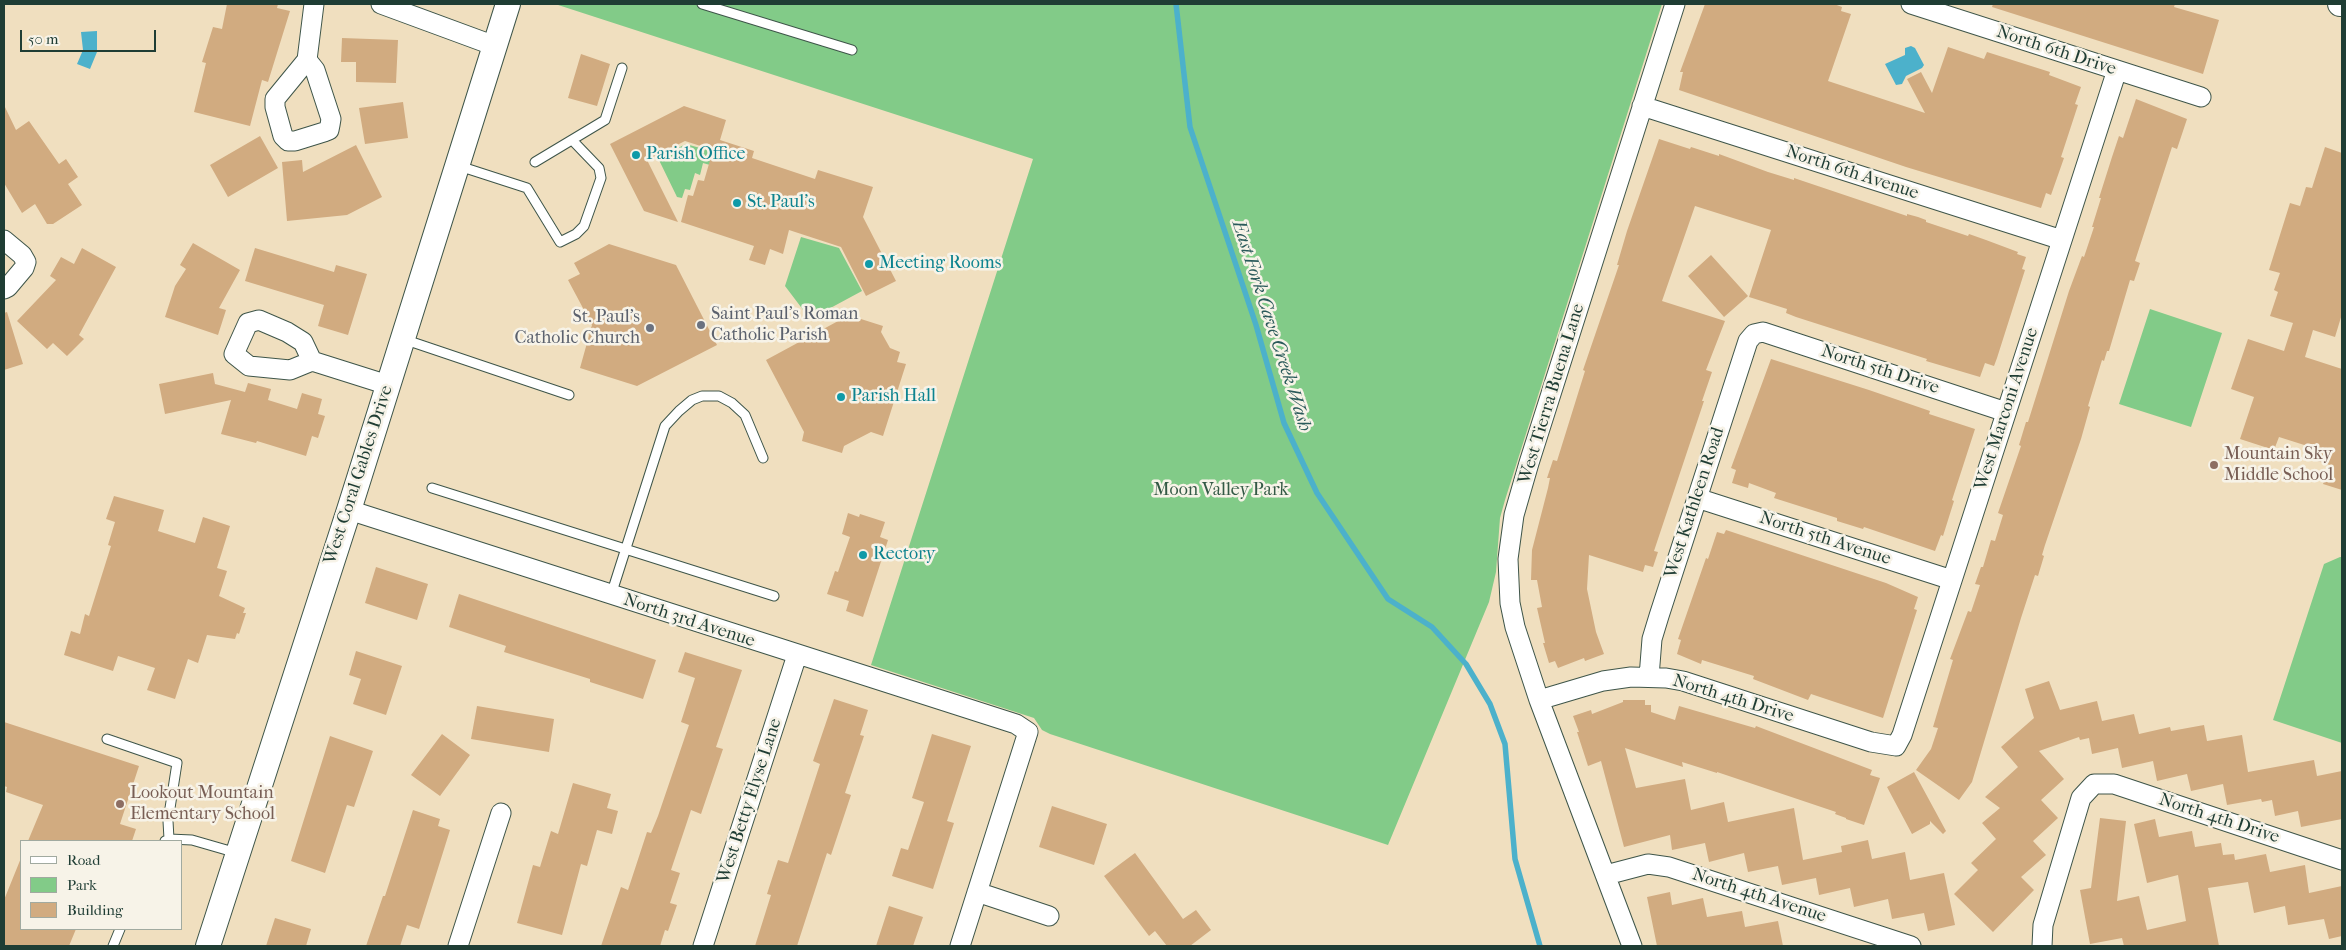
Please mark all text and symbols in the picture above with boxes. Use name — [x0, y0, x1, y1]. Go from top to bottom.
scale bar — [22, 20, 159, 52]
street label: North 6th Drive — [1993, 21, 2119, 81]
text: 50 m — [28, 30, 58, 48]
street label: North 6th Avenue — [1783, 141, 1921, 205]
place label: Parish Office — [646, 144, 745, 166]
marker: Parish Office — [630, 149, 642, 161]
place label: St. Paul's — [747, 192, 815, 214]
marker: St. Paul's — [731, 197, 743, 209]
water label: East Fork Cave Creek Wash — [1226, 218, 1316, 434]
place label: Meeting Rooms — [879, 253, 1001, 275]
marker: Meeting Rooms — [863, 258, 875, 270]
street label: West Tierra Buena Lane — [1514, 301, 1590, 487]
place label: Saint Paul's Roman Catholic Parish — [711, 304, 858, 346]
place label: St. Paul's Catholic Church — [514, 307, 640, 350]
marker: Saint Paul's Roman Catholic Parish — [695, 319, 707, 331]
marker: St. Paul's Catholic Church — [644, 322, 656, 334]
street label: West Marconi Avenue — [1971, 325, 2043, 493]
street label: North 5th Drive — [1818, 341, 1942, 399]
street label: West Coral Gables Drive — [320, 383, 398, 567]
place label: Parish Hall — [851, 386, 936, 408]
marker: Parish Hall — [835, 391, 847, 403]
street label: West Kathleen Road — [1660, 425, 1730, 581]
place label: Mountain Sky Middle School — [2224, 444, 2333, 486]
marker: Mountain Sky Middle School — [2208, 459, 2220, 471]
park label: Moon Valley Park — [1153, 480, 1289, 502]
street label: North 5th Avenue — [1757, 508, 1893, 570]
place label: Rectory — [873, 544, 935, 566]
marker: Rectory — [857, 549, 869, 561]
street label: North 3rd Avenue — [620, 590, 758, 652]
street label: North 4th Drive — [1670, 670, 1796, 728]
street label: West Betty Elyse Lane — [713, 716, 787, 886]
place label: Lookout Mountain Elementary School — [130, 783, 275, 826]
street label: North 4th Drive — [2156, 789, 2282, 849]
marker: Lookout Mountain Elementary School — [114, 798, 126, 810]
legend — [20, 840, 182, 930]
text: Road — [67, 851, 100, 869]
street label: North 4th Avenue — [1689, 864, 1829, 928]
text: Park — [67, 876, 97, 894]
text: Building — [67, 901, 123, 919]

